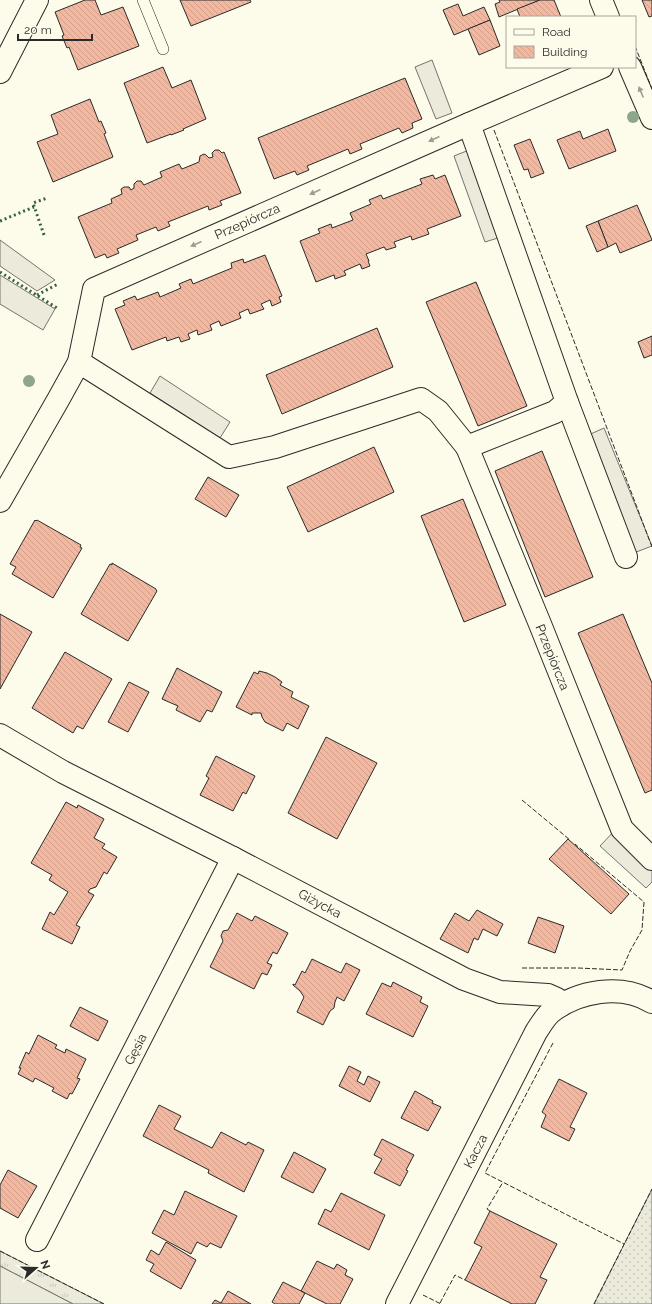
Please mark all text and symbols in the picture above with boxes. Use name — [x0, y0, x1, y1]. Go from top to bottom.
scale bar — [18, 16, 92, 42]
legend — [506, 16, 636, 68]
text: 20 m — [24, 23, 52, 37]
text: Road — [542, 25, 571, 39]
text: Building — [542, 45, 588, 59]
one-way arrow — [638, 87, 644, 98]
one-way arrow — [427, 137, 439, 143]
one-way arrow — [308, 189, 320, 195]
street label: Przepiórcza — [212, 200, 282, 243]
one-way arrow — [190, 241, 201, 247]
street label: Przepiórcza — [532, 622, 573, 692]
street label: Giżycka — [296, 886, 344, 921]
street label: Gęsia — [121, 1031, 150, 1067]
street label: Kacza — [461, 1132, 490, 1171]
north arrow — [16, 1248, 56, 1288]
text: N — [37, 1259, 52, 1271]

